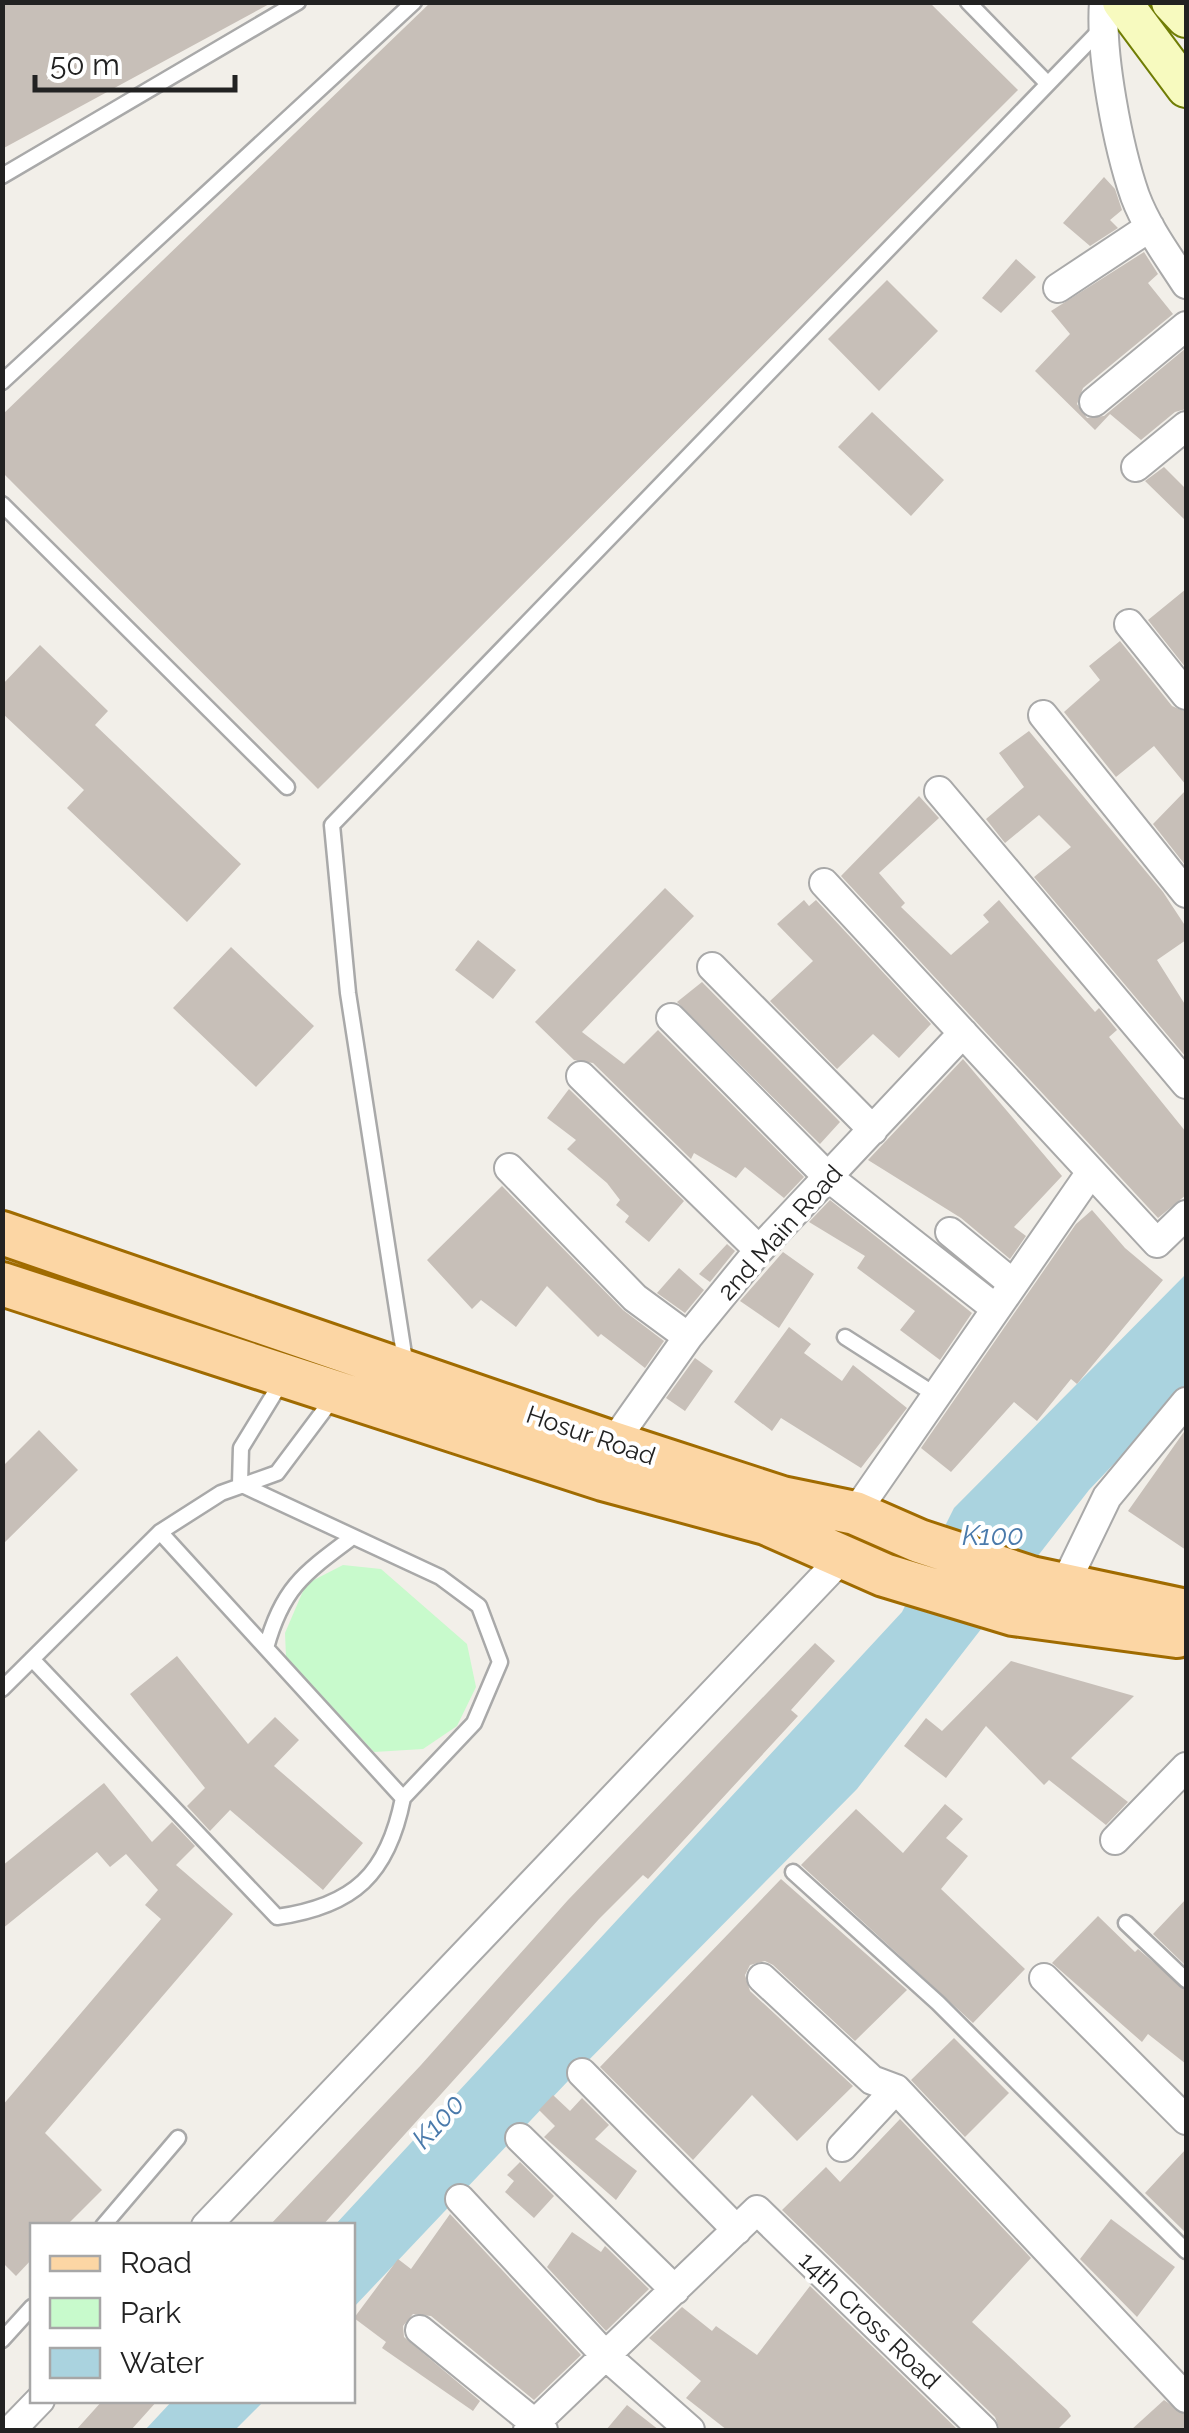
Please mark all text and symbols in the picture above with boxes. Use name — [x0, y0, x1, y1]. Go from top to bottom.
scale bar — [35, 30, 235, 92]
text: 50 m — [50, 47, 120, 82]
street label: 2nd Main Road — [712, 1158, 848, 1306]
street label: Hosur Road — [522, 1399, 660, 1471]
water label: K100 — [962, 1519, 1024, 1552]
water label: K100 — [405, 2087, 472, 2155]
legend — [30, 2223, 355, 2403]
text: Road — [120, 2245, 192, 2280]
street label: 14th Cross Road — [793, 2245, 947, 2395]
text: Park — [120, 2295, 181, 2330]
text: Water — [120, 2345, 204, 2380]

